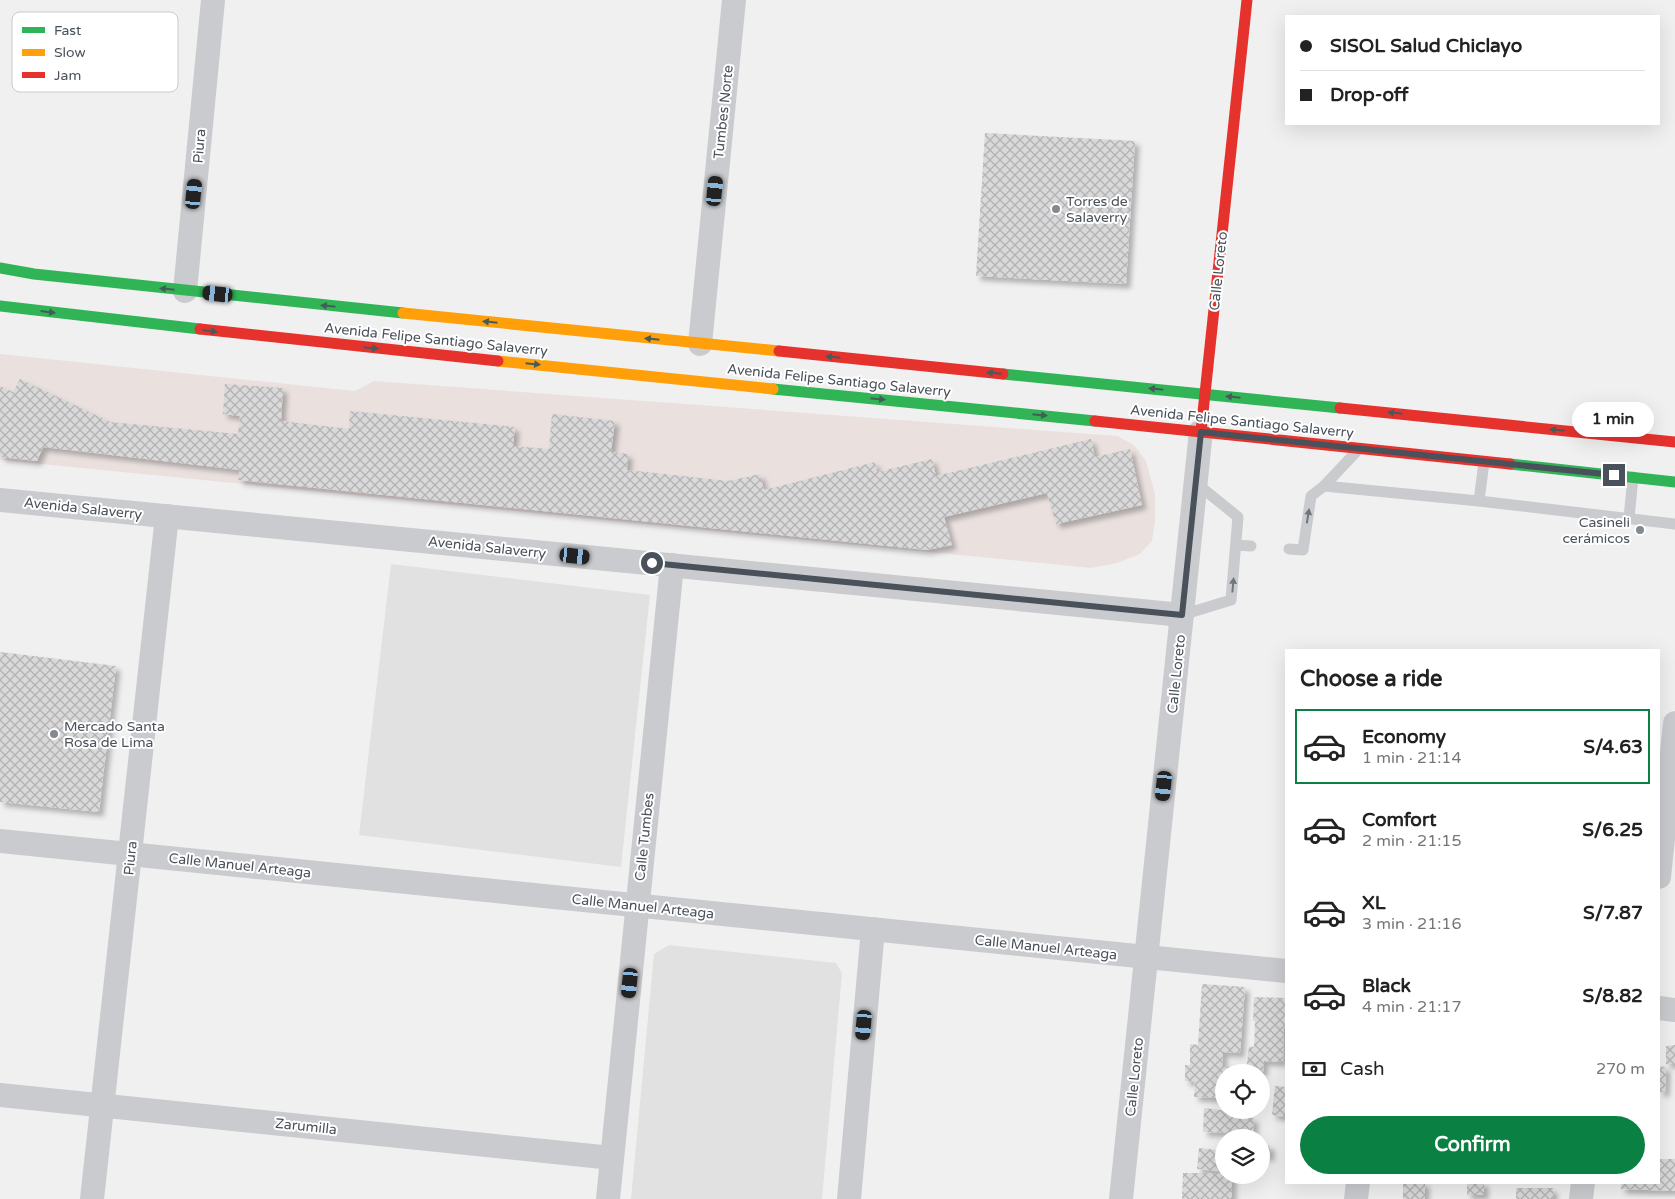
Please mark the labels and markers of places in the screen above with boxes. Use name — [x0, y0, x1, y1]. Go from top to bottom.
place label: Torres de Salaverry — [1066, 193, 1128, 226]
marker: Torres de Salaverry — [1050, 203, 1062, 215]
place label: Casineli cerámicos — [1562, 514, 1630, 547]
marker: Casineli cerámicos — [1634, 524, 1646, 536]
place label: Mercado Santa Rosa de Lima — [64, 718, 165, 751]
marker: Mercado Santa Rosa de Lima — [48, 728, 60, 740]

